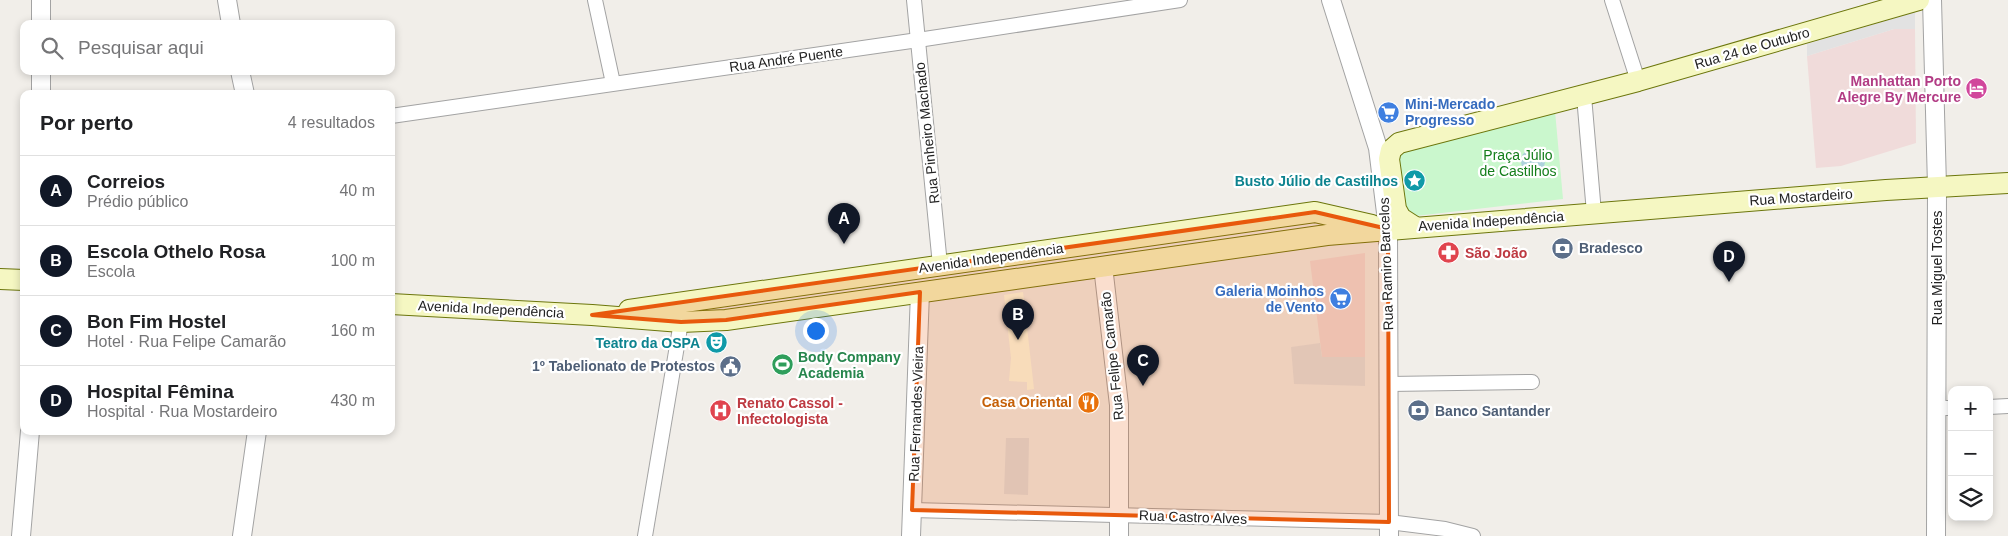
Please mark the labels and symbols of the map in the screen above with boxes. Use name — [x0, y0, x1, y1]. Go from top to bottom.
street label: Rua 24 de Outubro — [1693, 24, 1812, 72]
street label: Rua André Puente — [728, 43, 844, 75]
street label: Rua Pinheiro Machado — [912, 61, 942, 205]
place label: Manhattan Porto Alegre By Mercure — [1837, 73, 1961, 105]
hotel icon: Manhattan Porto Alegre By Mercure — [1965, 77, 1989, 101]
place label: Mini-Mercado Progresso — [1405, 96, 1495, 128]
supermarket icon: Mini-Mercado Progresso — [1377, 100, 1401, 124]
park label: Praça Júlio de Castilhos — [1479, 147, 1557, 179]
place icon: Busto Júlio de Castilhos — [1402, 169, 1426, 193]
place label: Busto Júlio de Castilhos — [1235, 173, 1398, 189]
street label: Rua Mostardeiro — [1749, 185, 1853, 209]
street label: Rua Ramiro Barcelos — [1376, 197, 1396, 331]
pin: A — [828, 203, 860, 244]
street label: Avenida Independência — [1418, 208, 1565, 234]
street label: Rua Miguel Tostes — [1929, 211, 1945, 325]
bank icon: Bradesco — [1551, 236, 1575, 260]
street label: Avenida Independência — [918, 240, 1065, 276]
place label: Bradesco — [1579, 240, 1643, 256]
pharmacy icon: São João — [1437, 241, 1461, 265]
pin: D — [1713, 241, 1745, 282]
place label: São João — [1465, 245, 1527, 261]
place label: Galeria Moinhos de Vento — [1215, 283, 1324, 315]
supermarket icon: Galeria Moinhos de Vento — [1328, 287, 1352, 311]
street label: Rua Felipe Camarão — [1097, 291, 1127, 421]
street label: Avenida Independência — [418, 297, 565, 321]
pin: B — [1002, 299, 1034, 340]
your location — [803, 318, 829, 344]
theatre icon: Teatro da OSPA — [704, 331, 728, 355]
place label: Teatro da OSPA — [595, 335, 700, 351]
pin: C — [1127, 345, 1159, 386]
street label: Rua Fernandes Vieira — [906, 346, 926, 482]
place label: Body Company Academia — [798, 349, 901, 381]
sports icon: Body Company Academia — [770, 353, 794, 377]
public building icon: 1º Tabelionato de Protestos — [719, 354, 743, 378]
place label: 1º Tabelionato de Protestos — [532, 358, 715, 374]
restaurant icon: Casa Oriental — [1076, 390, 1100, 414]
place label: Casa Oriental — [982, 394, 1072, 410]
place label: Renato Cassol - Infectologista — [737, 395, 843, 427]
hospital icon: Renato Cassol - Infectologista — [709, 399, 733, 423]
bank icon: Banco Santander — [1407, 399, 1431, 423]
place label: Banco Santander — [1435, 403, 1551, 419]
street label: Rua Castro Alves — [1139, 507, 1247, 527]

